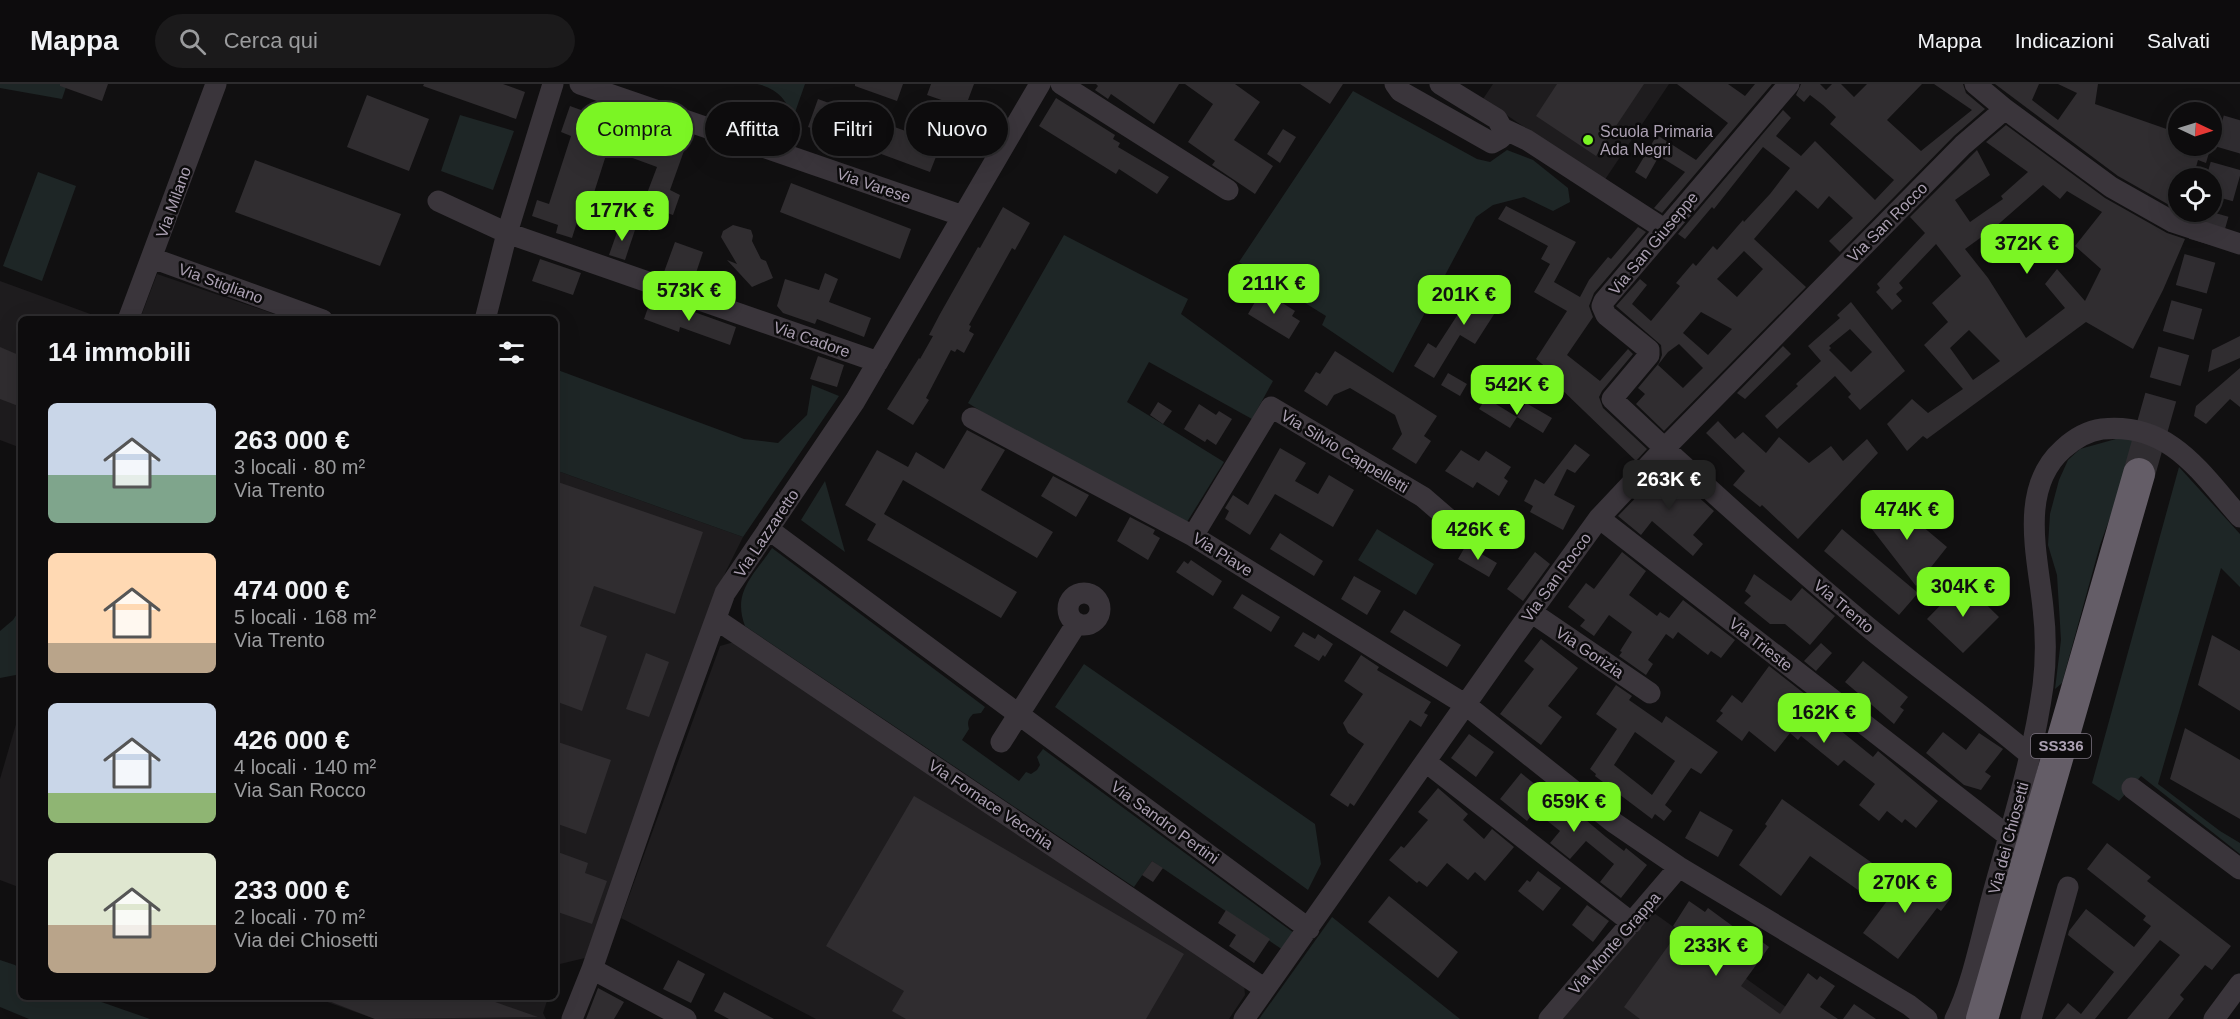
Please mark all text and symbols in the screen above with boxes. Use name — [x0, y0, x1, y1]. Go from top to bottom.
search box — [155, 14, 575, 68]
text: Mappa — [30, 25, 119, 56]
icon: search — [176, 25, 209, 58]
text: Cerca qui — [224, 28, 318, 53]
text: Mappa — [1918, 29, 1982, 52]
text: Indicazioni — [2015, 29, 2114, 52]
text: Salvati — [2147, 29, 2210, 52]
chip: Compra — [576, 102, 693, 156]
chip: Affitta — [705, 102, 800, 156]
chip: Filtri — [812, 102, 894, 156]
chip: Nuovo — [906, 102, 1008, 156]
north arrow — [2168, 102, 2222, 156]
map controls — [2168, 102, 2222, 222]
place label: Scuola Primaria Ada Negri — [1600, 123, 1713, 158]
marker: Scuola Primaria Ada Negri — [1581, 133, 1595, 147]
street label: Via Milano — [153, 164, 194, 240]
street label: Via Varese — [835, 165, 913, 206]
button: locate — [2168, 168, 2222, 222]
street label: Via San Rocco — [1844, 179, 1931, 266]
street label: Via San Giuseppe — [1606, 188, 1701, 298]
pin: 177K € — [573, 191, 671, 242]
text: 177K € — [590, 199, 654, 221]
pin: 372K € — [1978, 224, 2076, 275]
text: 372K € — [1995, 232, 2059, 254]
street label: Via Stigliano — [176, 260, 265, 307]
pin: 211K € — [1225, 264, 1323, 315]
pin: 573K € — [640, 271, 738, 322]
text: 211K € — [1242, 272, 1306, 294]
pin: 201K € — [1415, 275, 1513, 326]
text: 573K € — [657, 279, 721, 301]
text: 201K € — [1432, 283, 1496, 305]
street label: Via Cadore — [771, 318, 852, 361]
icon: filters — [495, 336, 528, 369]
text: 14 immobili — [48, 337, 191, 367]
pin: 542K € — [1468, 365, 1566, 416]
text: 542K € — [1485, 373, 1549, 395]
street label: Via Silvio Cappelletti — [1278, 407, 1412, 496]
text: 263 000 € — [234, 425, 350, 455]
icon: home — [96, 427, 168, 499]
text: 3 locali · 80 m² — [234, 456, 365, 478]
pin: 263K € — [1620, 460, 1718, 511]
text: 263K € — [1637, 468, 1701, 490]
text: Via Trento — [234, 479, 325, 501]
street label: Via Lazzaretto — [731, 486, 802, 580]
pin: 474K € — [1858, 490, 1956, 541]
text: 474K € — [1875, 498, 1939, 520]
pin: 426K € — [1429, 510, 1527, 561]
text: 426K € — [1446, 518, 1510, 540]
street label: Via Piave — [1190, 529, 1256, 580]
street label: Via San Rocco — [1519, 530, 1594, 625]
pin: 304K € — [1914, 567, 2012, 618]
text: 474 000 € — [234, 575, 350, 605]
text: 304K € — [1931, 575, 1995, 597]
icon: home — [96, 577, 168, 649]
street label: Via Trento — [1810, 577, 1877, 636]
text: 5 locali · 168 m² — [234, 606, 376, 628]
street label: Via Trieste — [1726, 615, 1796, 674]
street label: Via Gorizia — [1553, 624, 1627, 681]
text: Via Trento — [234, 629, 325, 651]
pin: 162K € — [1775, 693, 1873, 744]
text: 162K € — [1792, 701, 1856, 723]
text: 426 000 € — [234, 725, 350, 755]
icon: home — [96, 727, 168, 799]
road number: SS336 — [2031, 734, 2091, 758]
text: 4 locali · 140 m² — [234, 756, 376, 778]
street label: Via Fornace Vecchia — [925, 756, 1056, 852]
street label: Via Sandro Pertini — [1108, 778, 1222, 867]
text: Via San Rocco — [234, 779, 366, 801]
street label: Via dei Chiosetti — [1985, 780, 2032, 896]
pin: 659K € — [1525, 782, 1623, 833]
text: 659K € — [1542, 790, 1606, 812]
pin: 270K € — [1856, 863, 1954, 914]
text: 270K € — [1873, 871, 1937, 893]
text: 233 000 € — [234, 875, 350, 905]
icon: home — [96, 877, 168, 949]
street label: Via Monte Grappa — [1565, 889, 1663, 998]
text: 2 locali · 70 m² — [234, 906, 365, 928]
pin: 233K € — [1667, 926, 1765, 977]
text: Via dei Chiosetti — [234, 929, 378, 951]
text: 233K € — [1684, 934, 1748, 956]

